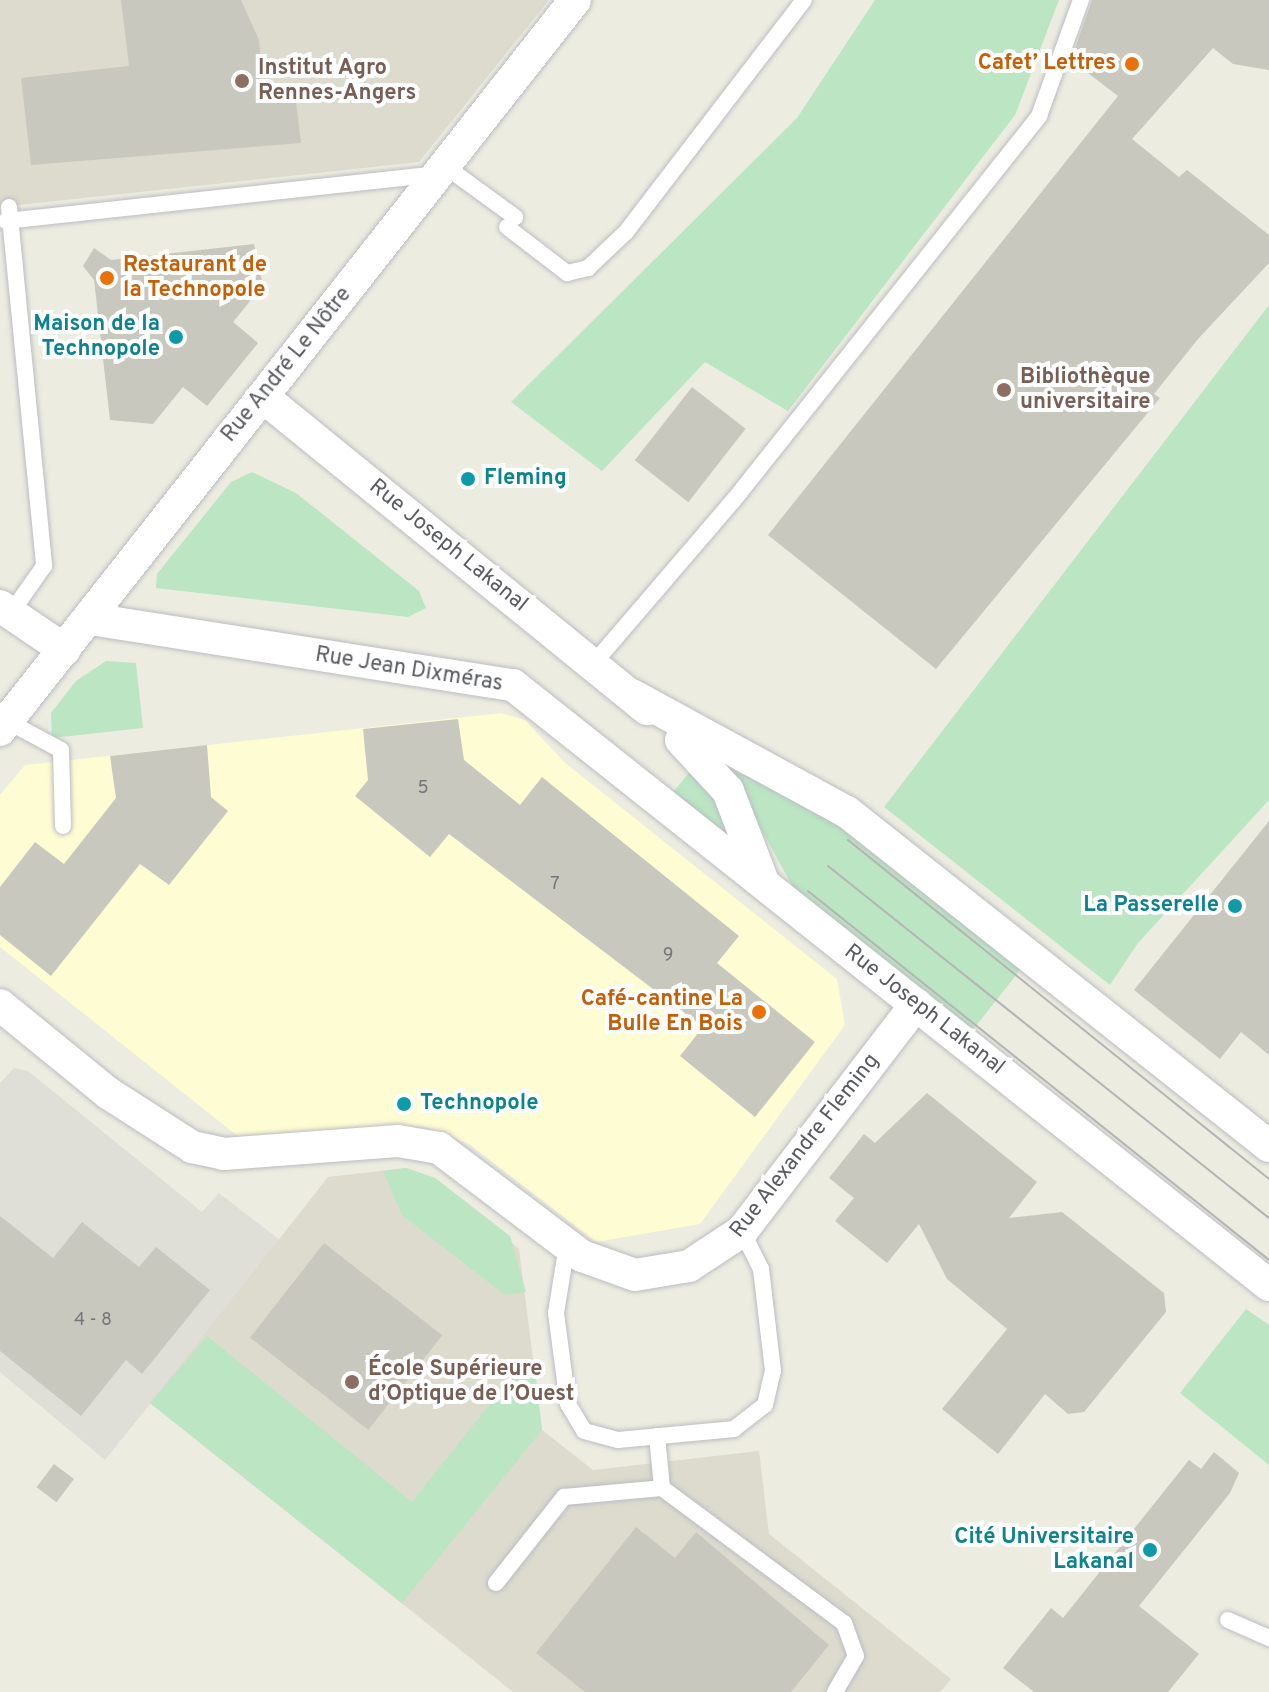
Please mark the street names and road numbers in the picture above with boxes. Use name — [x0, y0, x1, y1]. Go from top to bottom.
street label: Rue André Le Nôtre — [216, 282, 358, 448]
street label: Rue Joseph Lakanal — [363, 474, 533, 618]
street label: Rue Jean Dixméras — [313, 642, 505, 698]
street label: Rue Joseph Lakanal — [838, 939, 1010, 1081]
street label: Rue Alexandre Fleming — [724, 1048, 886, 1244]

